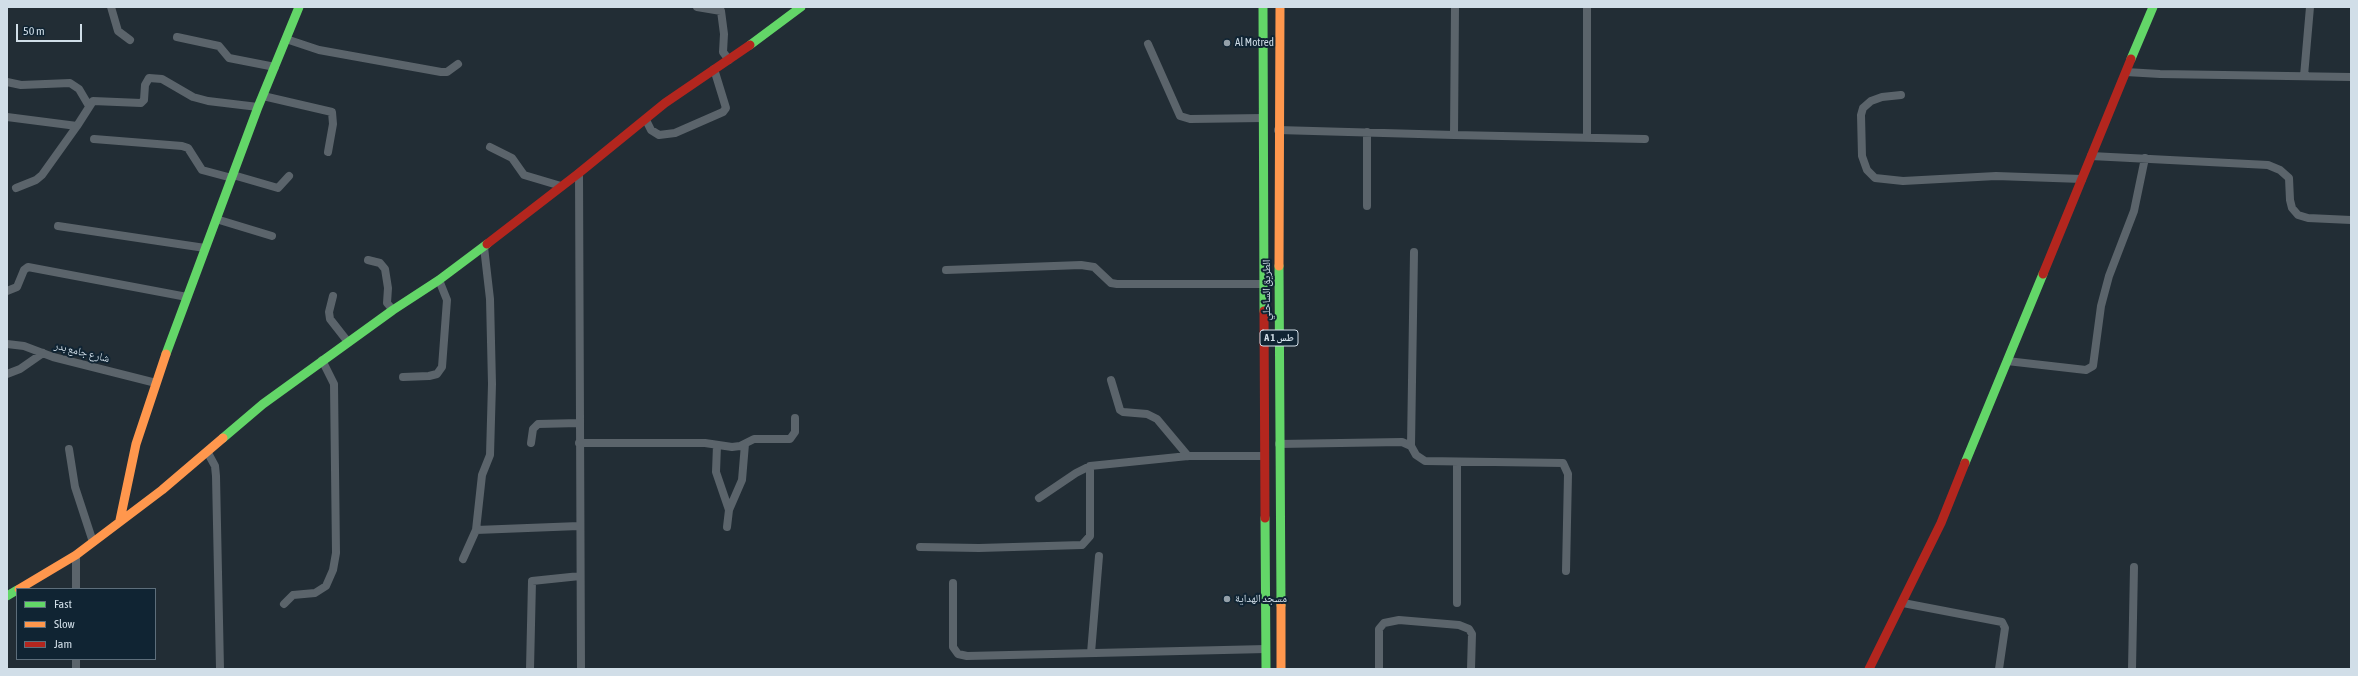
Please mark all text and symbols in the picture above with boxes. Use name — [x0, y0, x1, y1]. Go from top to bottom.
scale bar — [18, 16, 84, 42]
text: 50 m — [23, 24, 45, 38]
place label: Al Motred — [1235, 36, 1274, 50]
marker: Al Motred — [1222, 38, 1232, 48]
street label: الطريق الساحلي — [1260, 260, 1274, 320]
road number: A 1 طس — [1260, 330, 1298, 346]
street label: شارع جامع بدر — [53, 339, 111, 365]
legend — [16, 588, 156, 660]
place label: مسجد الهداية — [1235, 592, 1287, 606]
marker: مسجد الهداية — [1222, 594, 1232, 604]
text: Fast — [54, 597, 72, 611]
text: Slow — [54, 617, 75, 631]
text: Jam — [54, 637, 72, 651]

